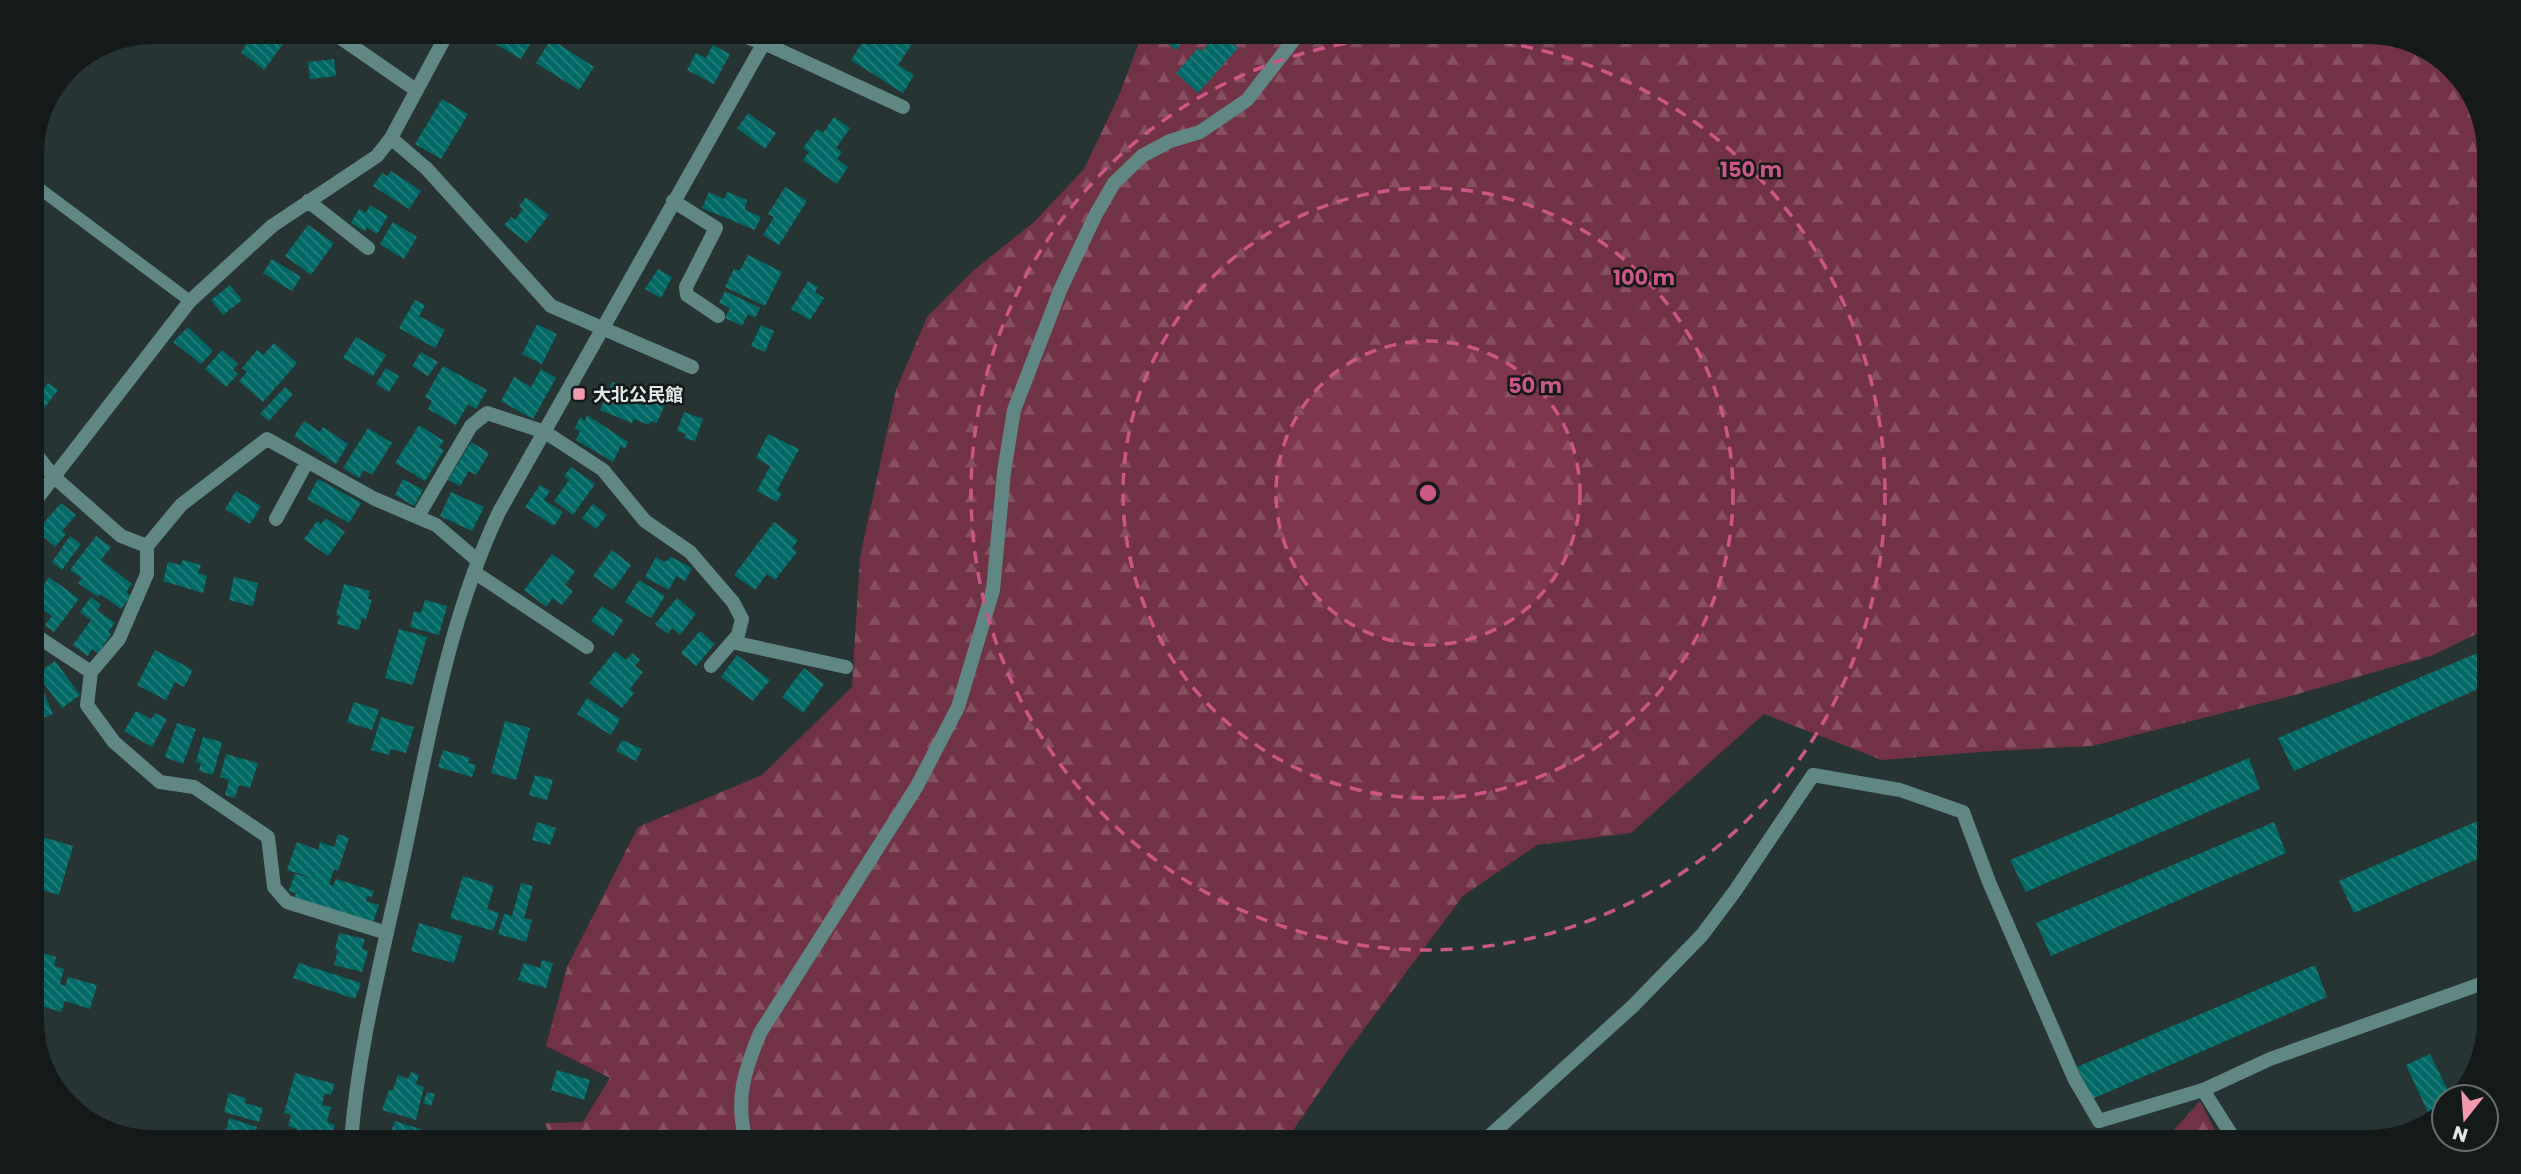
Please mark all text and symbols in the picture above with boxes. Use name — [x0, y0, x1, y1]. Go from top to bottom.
text: 150 m — [1720, 155, 1782, 184]
text: 100 m — [1613, 263, 1675, 292]
text: 50 m — [1508, 371, 1562, 400]
place label: 大北公民館 — [593, 382, 683, 407]
marker: 大北公民館 — [571, 386, 587, 402]
centre of rings — [1416, 481, 1440, 505]
north arrow — [2430, 1083, 2500, 1153]
text: N — [2449, 1119, 2471, 1149]

